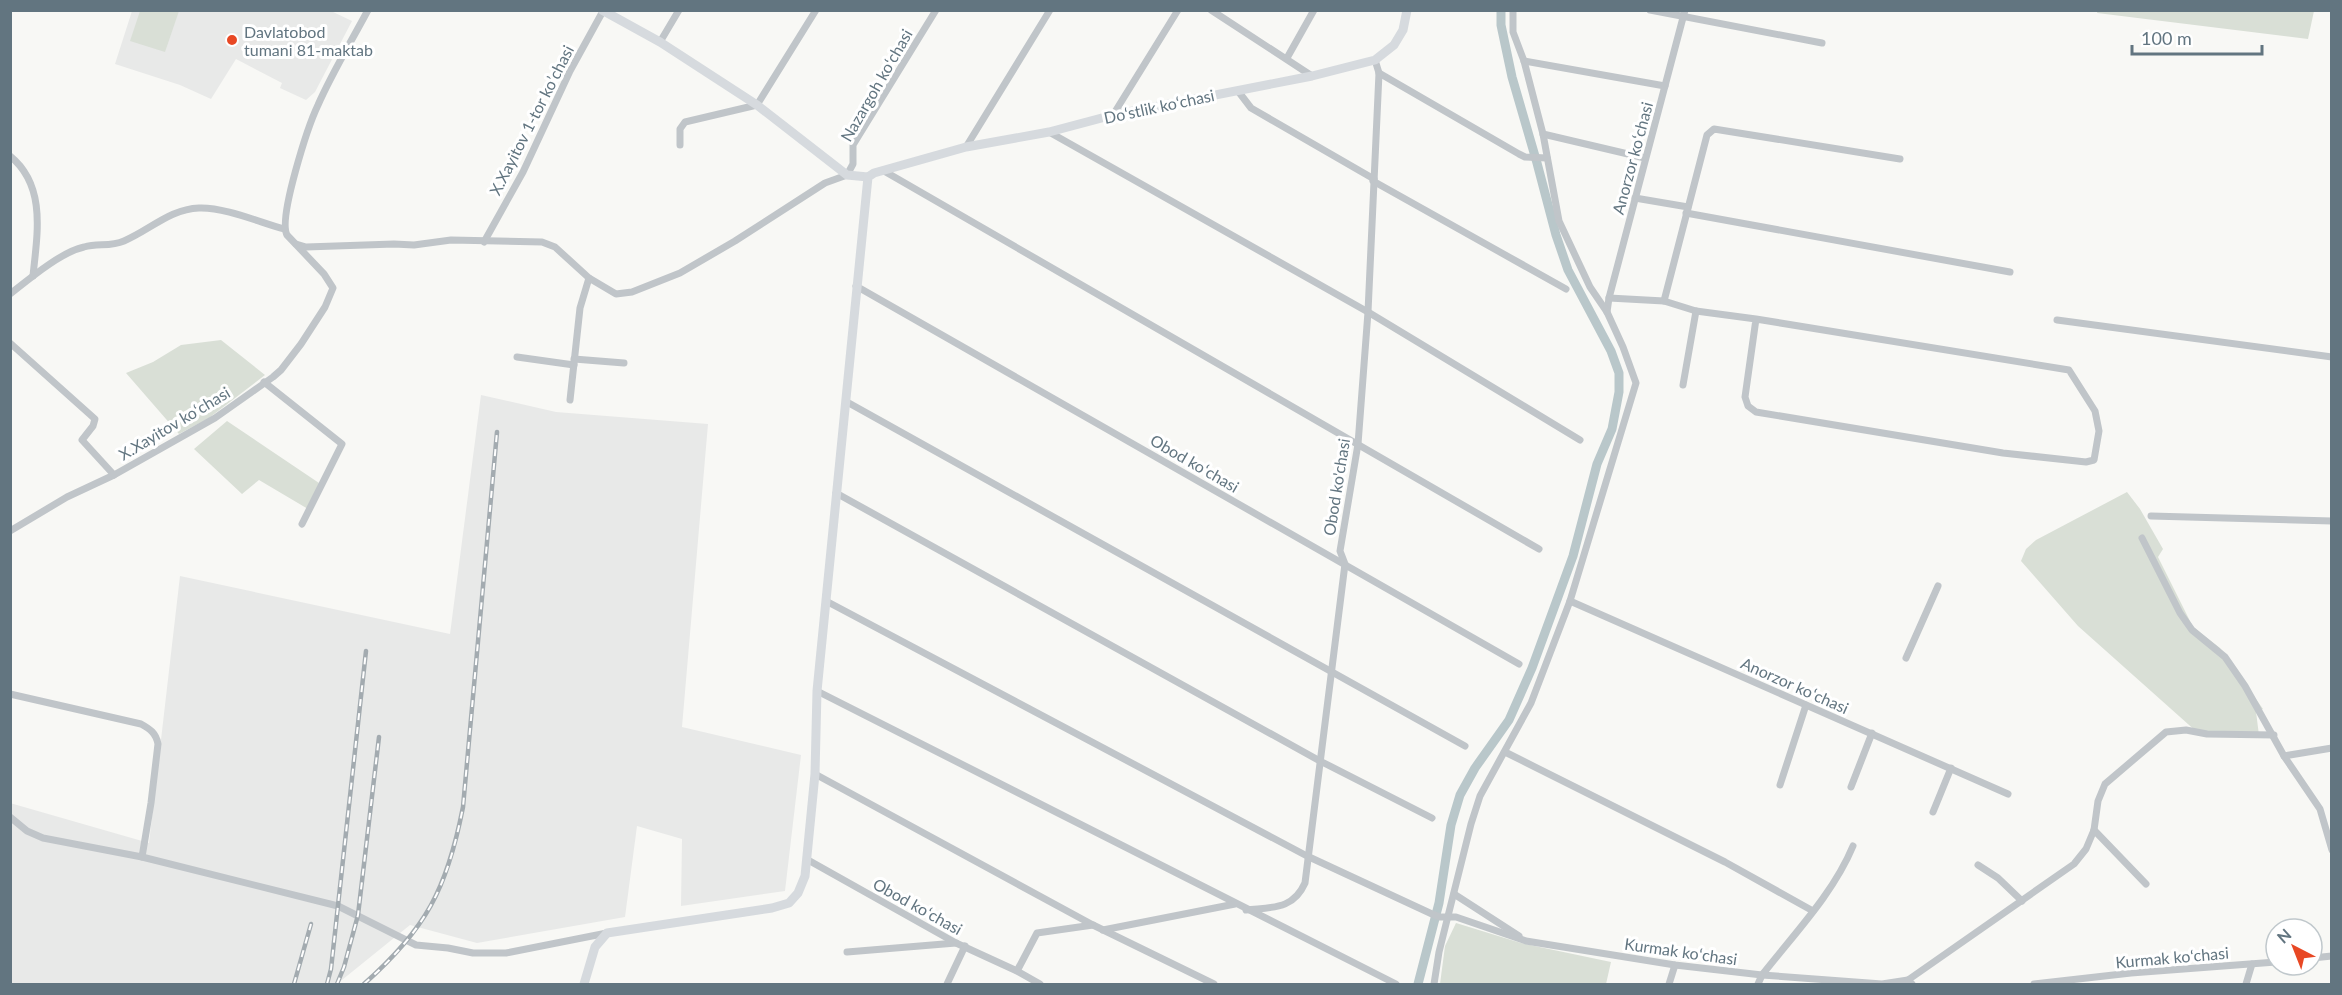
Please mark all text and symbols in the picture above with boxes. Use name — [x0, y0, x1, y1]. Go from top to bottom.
scale bar — [2132, 18, 2262, 56]
place label: Davlatobod tumani 81-maktab — [244, 22, 373, 59]
street label: Nazargoh koʻchasi — [836, 25, 916, 145]
text: 100 m — [2141, 27, 2192, 49]
marker: Davlatobod tumani 81-maktab — [225, 33, 239, 47]
street label: X.Xayitov 1-tor koʼchasi — [485, 42, 577, 198]
street label: Doʻstlik koʻchasi — [1102, 85, 1216, 127]
street label: Anorzor koʻchasi — [1608, 100, 1656, 216]
street label: X.Xayitov koʻchasi — [115, 382, 233, 464]
street label: Obod koʻchasi — [1147, 430, 1243, 496]
street label: Obod ko'chasi — [1319, 437, 1353, 537]
street label: Anorzor koʻchasi — [1738, 653, 1852, 717]
street label: Obod koʻchasi — [870, 874, 966, 938]
north arrow — [2264, 917, 2324, 977]
text: N — [2273, 924, 2295, 947]
street label: Kurmak koʻchasi — [1623, 934, 1739, 968]
street label: Kurmak koʻchasi — [2115, 943, 2229, 971]

